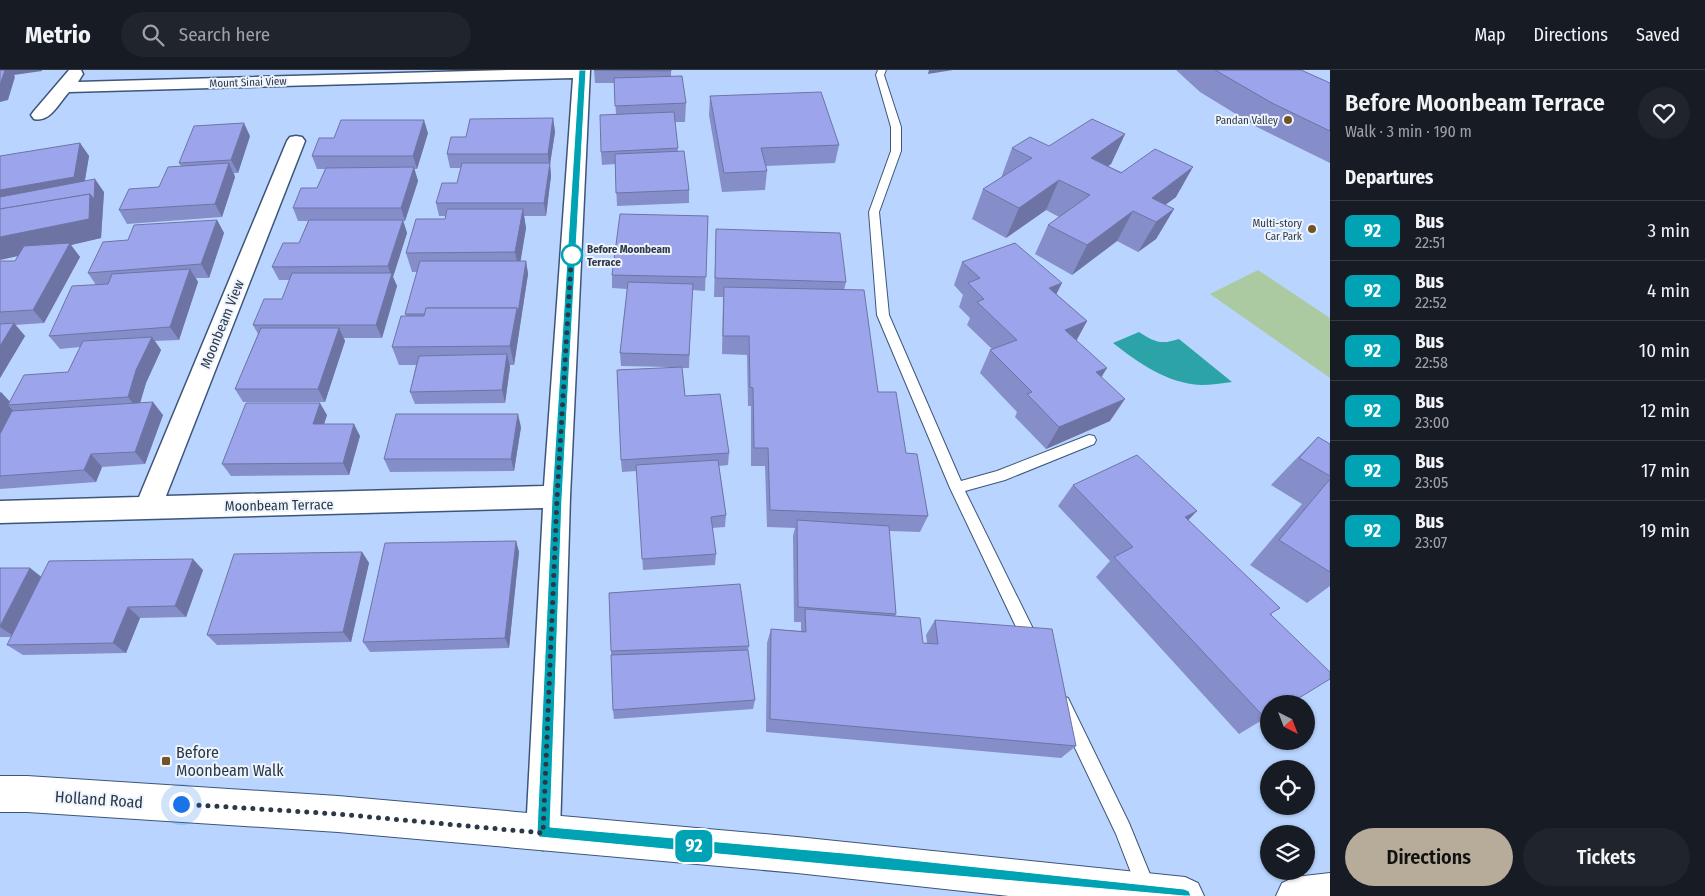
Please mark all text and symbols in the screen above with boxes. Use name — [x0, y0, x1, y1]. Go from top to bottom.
search box — [121, 12, 471, 57]
text: Metrio — [25, 21, 91, 49]
icon: search — [139, 21, 167, 49]
text: Search here — [179, 23, 270, 46]
text: Map — [1474, 24, 1506, 46]
text: Directions — [1534, 24, 1608, 46]
text: Saved — [1636, 24, 1680, 46]
street label: Mount Sinai View — [209, 75, 287, 90]
button: heart — [1638, 87, 1690, 139]
text: Before Moonbeam Terrace — [1345, 89, 1605, 117]
place label: Pandan Valley — [1215, 114, 1278, 127]
marker: Pandan Valley — [1282, 114, 1294, 126]
text: Walk · 3 min · 190 m — [1345, 122, 1472, 141]
text: Departures — [1345, 166, 1433, 189]
text: Bus — [1415, 210, 1444, 233]
place label: Multi-story Car Park — [1252, 217, 1303, 243]
text: 3 min — [1648, 219, 1690, 242]
text: 92 — [1364, 220, 1381, 242]
marker: Multi-story Car Park — [1306, 223, 1318, 235]
text: 22:51 — [1415, 233, 1445, 252]
place label: Before Moonbeam Terrace — [587, 243, 670, 269]
marker: Before Moonbeam Terrace — [561, 244, 583, 266]
text: Bus — [1415, 270, 1444, 293]
street label: Moonbeam View — [197, 277, 248, 371]
text: 4 min — [1647, 279, 1690, 302]
text: 92 — [1364, 280, 1381, 302]
text: 22:52 — [1415, 293, 1447, 312]
text: Bus — [1415, 330, 1444, 353]
text: 10 min — [1639, 339, 1690, 362]
text: 92 — [1364, 340, 1381, 362]
text: 22:58 — [1415, 353, 1448, 372]
text: Bus — [1415, 390, 1444, 413]
text: 12 min — [1640, 399, 1690, 422]
text: 92 — [1364, 400, 1381, 422]
text: 23:00 — [1415, 413, 1449, 432]
text: Bus — [1415, 450, 1444, 473]
text: 17 min — [1641, 459, 1690, 482]
text: 92 — [1364, 460, 1381, 482]
text: 23:05 — [1415, 473, 1448, 492]
street label: Moonbeam Terrace — [225, 496, 334, 515]
text: Bus — [1415, 510, 1444, 533]
text: 19 min — [1639, 519, 1690, 542]
text: 92 — [1364, 520, 1381, 542]
text: 23:07 — [1415, 533, 1447, 552]
north arrow — [1260, 695, 1315, 750]
map controls — [1260, 695, 1315, 880]
place label: Before Moonbeam Walk — [176, 743, 284, 780]
marker: Before Moonbeam Walk — [160, 755, 172, 767]
button: locate — [1260, 760, 1315, 815]
street label: Holland Road — [54, 787, 144, 812]
your location — [169, 792, 194, 817]
button: layers — [1260, 825, 1315, 880]
button: Directions — [1345, 828, 1513, 886]
button: Tickets — [1523, 828, 1690, 886]
line badge: 92 — [672, 830, 716, 862]
text: 92 — [685, 835, 703, 857]

